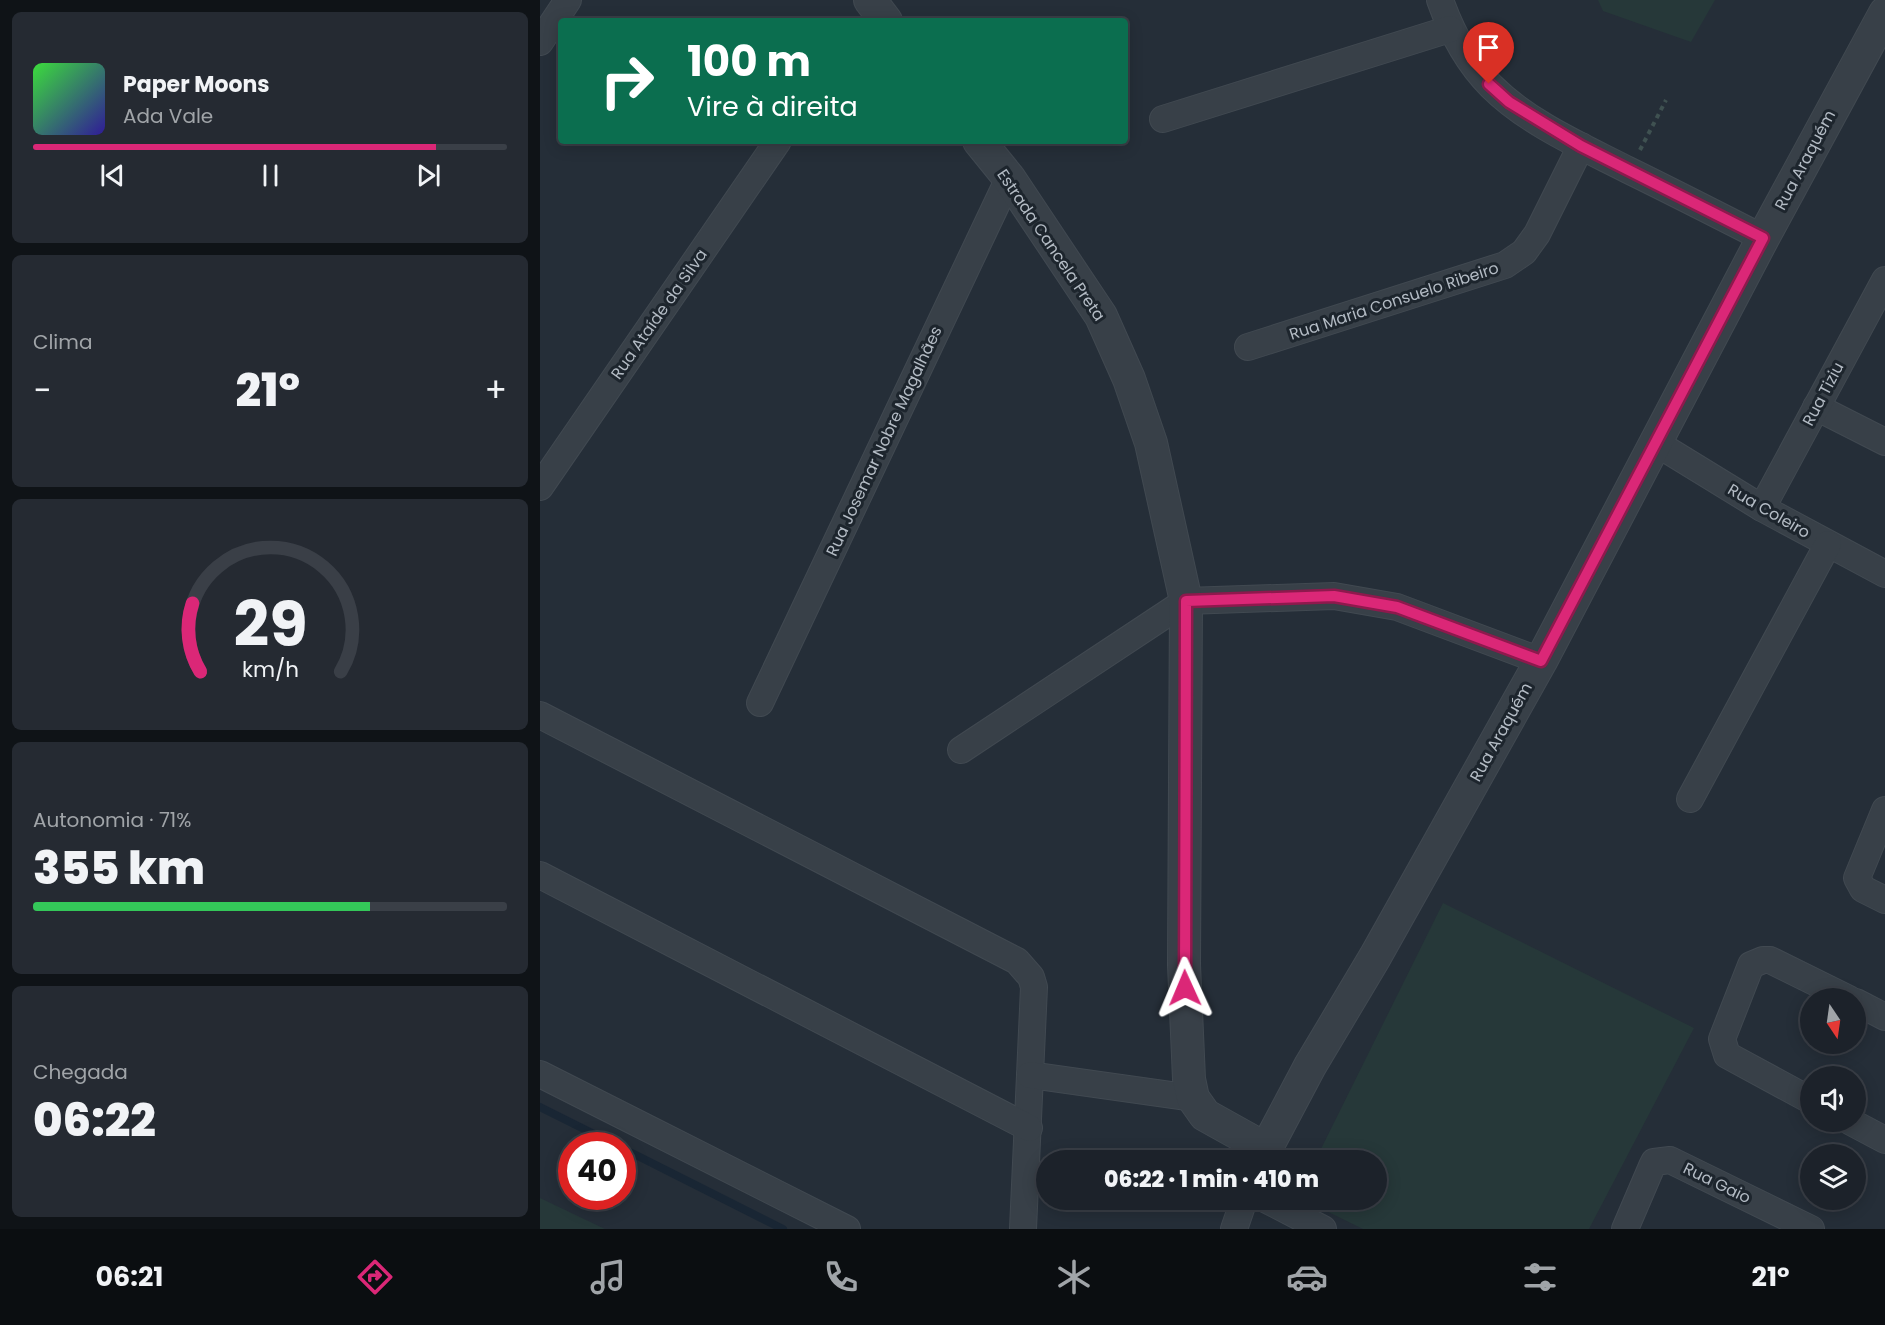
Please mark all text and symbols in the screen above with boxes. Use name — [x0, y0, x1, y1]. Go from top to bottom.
pin — [1463, 22, 1514, 84]
icon: arrive — [1472, 31, 1505, 64]
text: 100 m — [687, 32, 811, 91]
icon: right — [588, 42, 666, 120]
text: Paper Moons — [123, 69, 270, 100]
text: Vire à direita — [687, 88, 858, 125]
text: Ada Vale — [123, 102, 213, 130]
street label: Rua Araquém — [1769, 106, 1841, 214]
icon: previous — [96, 159, 129, 192]
icon: pause — [254, 159, 287, 192]
icon: next — [412, 159, 445, 192]
street label: Estrada Cancela Preta — [991, 164, 1111, 326]
street label: Rua Ataíde da Silva — [605, 244, 713, 384]
street label: Rua Maria Consuelo Ribeiro — [1286, 256, 1502, 346]
street label: Rua Josemar Nobre Magalhães — [820, 322, 948, 560]
text: Clima — [33, 328, 92, 356]
street label: Rua Tiziu — [1797, 358, 1849, 430]
text: 21° — [236, 359, 300, 422]
text: − — [33, 367, 51, 414]
text: + — [484, 367, 507, 414]
street label: Rua Coleiro — [1724, 478, 1814, 544]
text: 29 — [233, 580, 307, 668]
text: km/h — [241, 654, 299, 685]
street label: Rua Araquém — [1464, 678, 1538, 786]
text: Autonomia · 71% — [33, 806, 191, 834]
text: 355 km — [33, 837, 205, 900]
position arrow — [1153, 956, 1217, 1020]
north arrow — [1800, 988, 1866, 1054]
map controls — [1800, 988, 1866, 1210]
text: Chegada — [33, 1058, 128, 1086]
button: sound — [1800, 1066, 1866, 1132]
text: 06:22 — [33, 1089, 156, 1152]
speed limit sign: 40 — [558, 1132, 636, 1210]
button: layers — [1800, 1144, 1866, 1210]
street label: Rua Gaio — [1679, 1157, 1755, 1209]
text: 06:22 · 1 min · 410 m — [1104, 1164, 1319, 1195]
icon: directions — [354, 1256, 396, 1298]
icon: music — [587, 1256, 629, 1298]
icon: phone — [820, 1256, 862, 1298]
icon: climate — [1053, 1256, 1095, 1298]
icon: car — [1286, 1256, 1328, 1298]
icon: filters — [1519, 1256, 1561, 1298]
text: 06:21 — [95, 1258, 163, 1295]
text: 21° — [1751, 1258, 1790, 1295]

